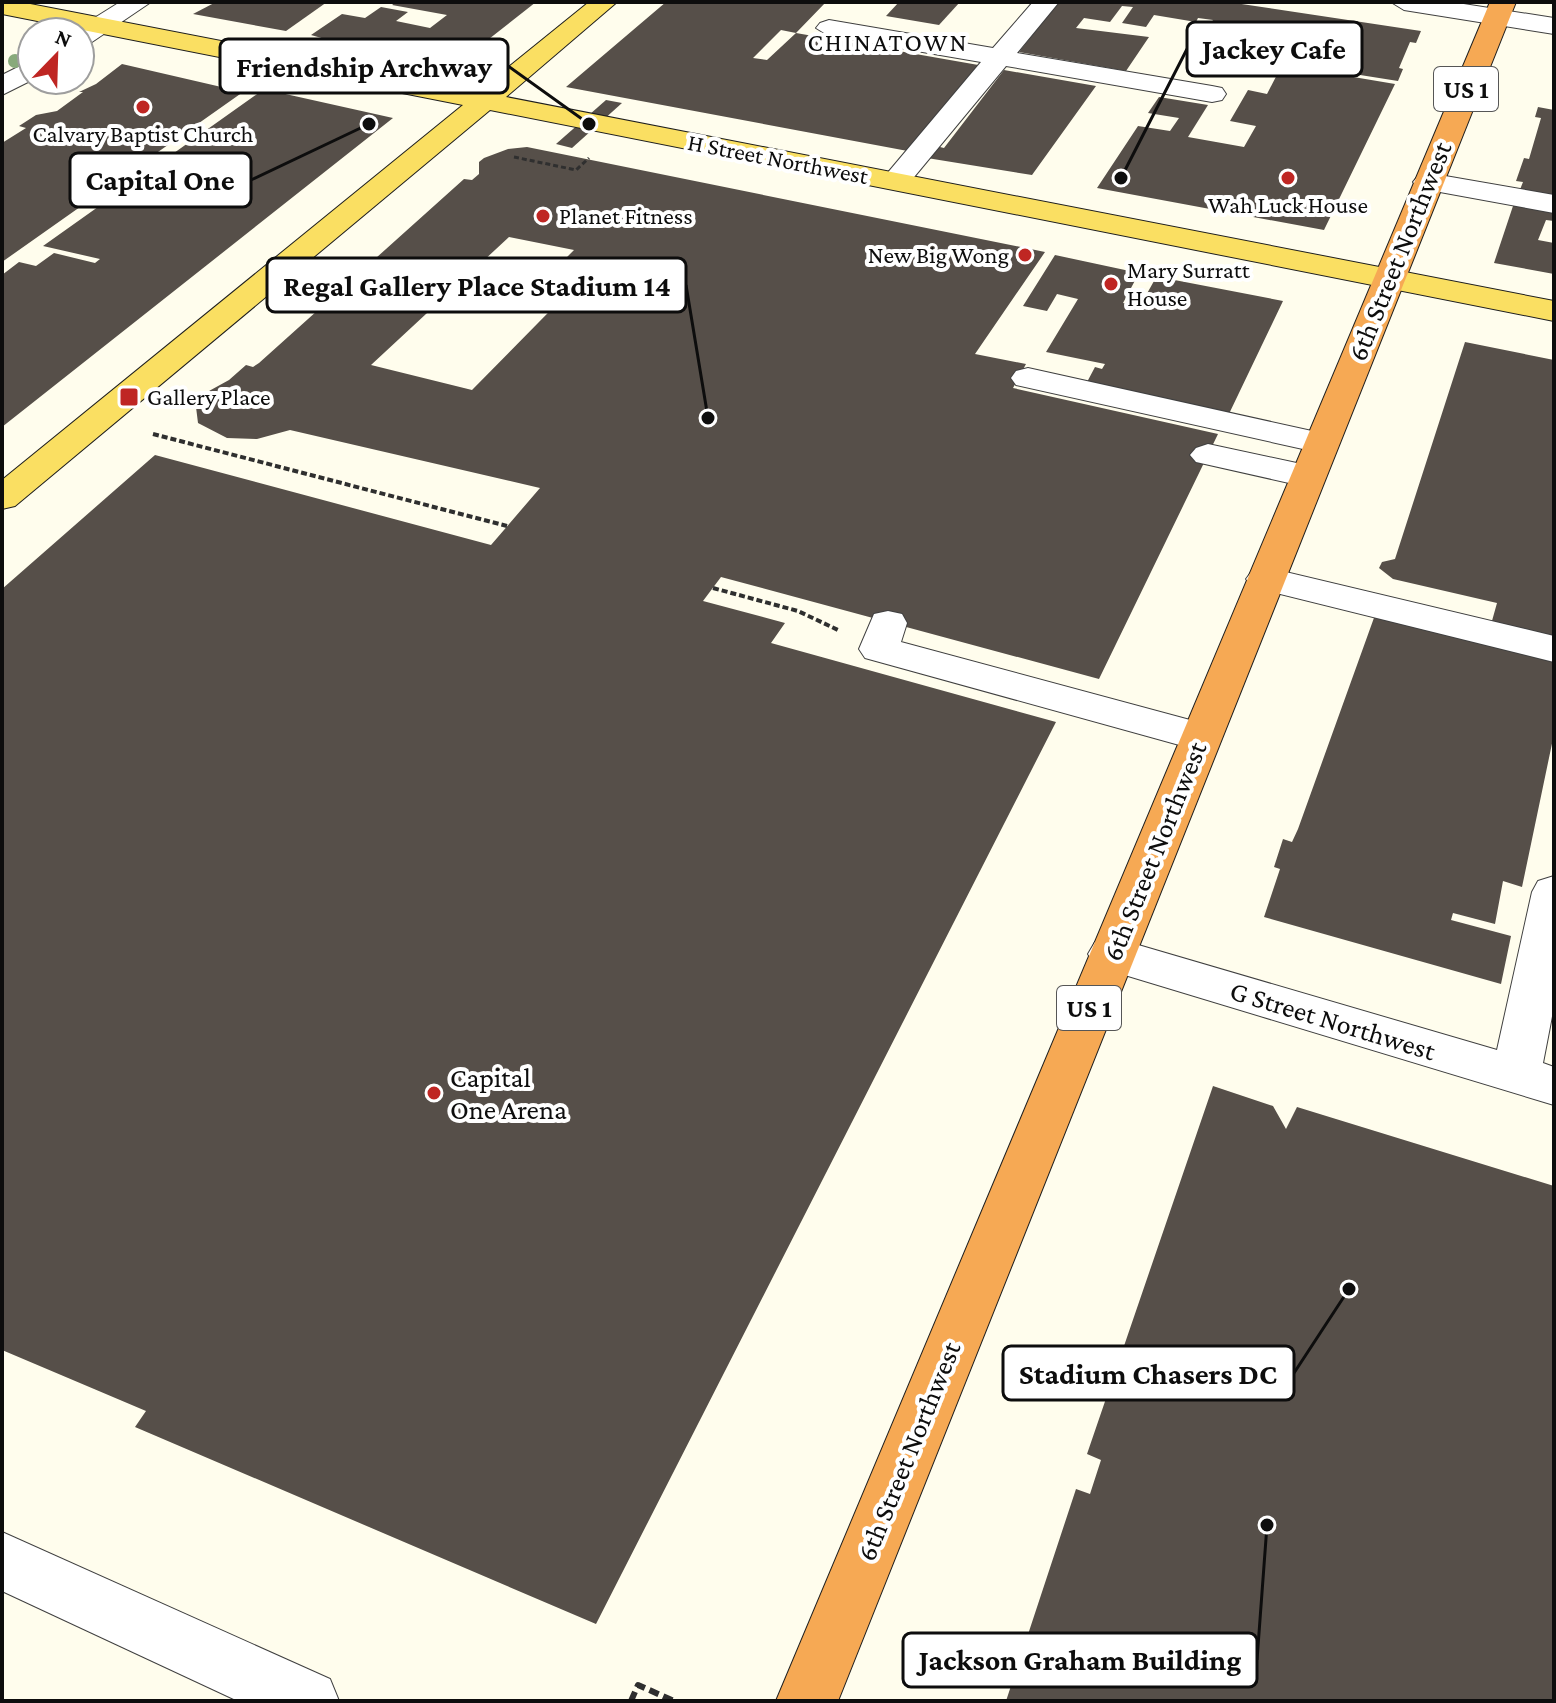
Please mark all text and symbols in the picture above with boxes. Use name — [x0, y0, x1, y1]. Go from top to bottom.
north arrow — [16, 16, 96, 96]
callout: Jackey Cafe — [1187, 22, 1362, 76]
text: N — [52, 24, 75, 52]
district label: CHINATOWN — [807, 28, 969, 57]
text: Jackey Cafe — [1199, 32, 1346, 65]
callout: Friendship Archway — [220, 39, 508, 93]
text: Friendship Archway — [236, 50, 492, 83]
road number: US 1 — [1434, 67, 1498, 111]
marker: Calvary Baptist Church — [134, 98, 152, 116]
place label: Calvary Baptist Church — [32, 120, 254, 147]
street label: H Street Northwest — [686, 128, 872, 189]
street label: 6th Street Northwest — [1341, 136, 1458, 365]
callout: Capital One — [70, 153, 251, 207]
text: Capital One — [85, 163, 235, 196]
marker: Wah Luck House — [1279, 169, 1297, 187]
place label: Wah Luck House — [1208, 191, 1368, 218]
place label: Planet Fitness — [559, 202, 693, 229]
marker: Planet Fitness — [534, 207, 552, 225]
place label: New Big Wong — [868, 241, 1009, 268]
marker: New Big Wong — [1016, 246, 1034, 264]
place label: Mary Surratt House — [1127, 256, 1251, 311]
callout: Regal Gallery Place Stadium 14 — [267, 258, 686, 312]
text: Regal Gallery Place Stadium 14 — [283, 269, 671, 302]
marker: Mary Surratt House — [1102, 275, 1120, 293]
place label: Gallery Place — [147, 383, 270, 410]
marker: Gallery Place — [118, 386, 140, 408]
street label: 6th Street Northwest — [1096, 736, 1213, 965]
street label: G Street Northwest — [1226, 975, 1440, 1067]
road number: US 1 — [1057, 986, 1121, 1030]
place label: Capital One Arena — [450, 1062, 567, 1125]
marker: Capital One Arena — [425, 1084, 443, 1102]
street label: 6th Street Northwest — [850, 1336, 967, 1565]
callout: Stadium Chasers DC — [1003, 1346, 1294, 1400]
text: Stadium Chasers DC — [1019, 1357, 1277, 1390]
callout: Jackson Graham Building — [903, 1633, 1257, 1687]
text: Jackson Graham Building — [916, 1643, 1241, 1676]

